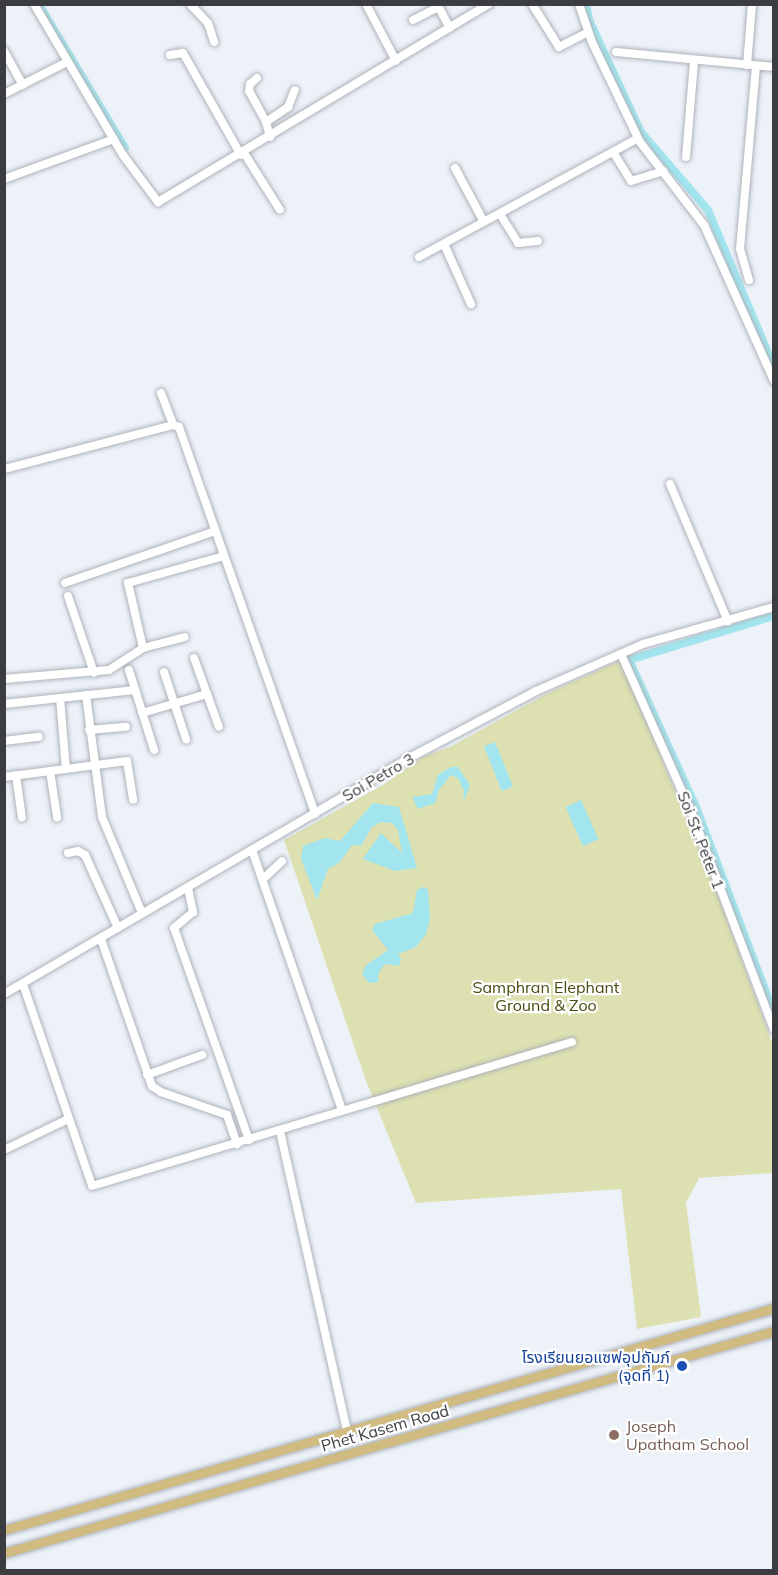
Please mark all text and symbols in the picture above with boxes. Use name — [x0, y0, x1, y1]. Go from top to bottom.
street label: Soi Petro 3 — [339, 749, 417, 805]
street label: Soi St. Peter 1 — [674, 788, 728, 892]
park label: Samphran Elephant Ground & Zoo — [473, 977, 619, 1015]
place label: โรงเรียนยอแซฟอุปถัมภ์ (จุดที่ 1) — [522, 1347, 670, 1385]
marker: โรงเรียนยอแซฟอุปถัมภ์ (จุดที่ 1) — [675, 1359, 689, 1373]
street label: Phet Kasem Road — [319, 1401, 451, 1455]
place label: Joseph Upatham School — [626, 1416, 749, 1454]
marker: Joseph Upatham School — [607, 1428, 621, 1442]

